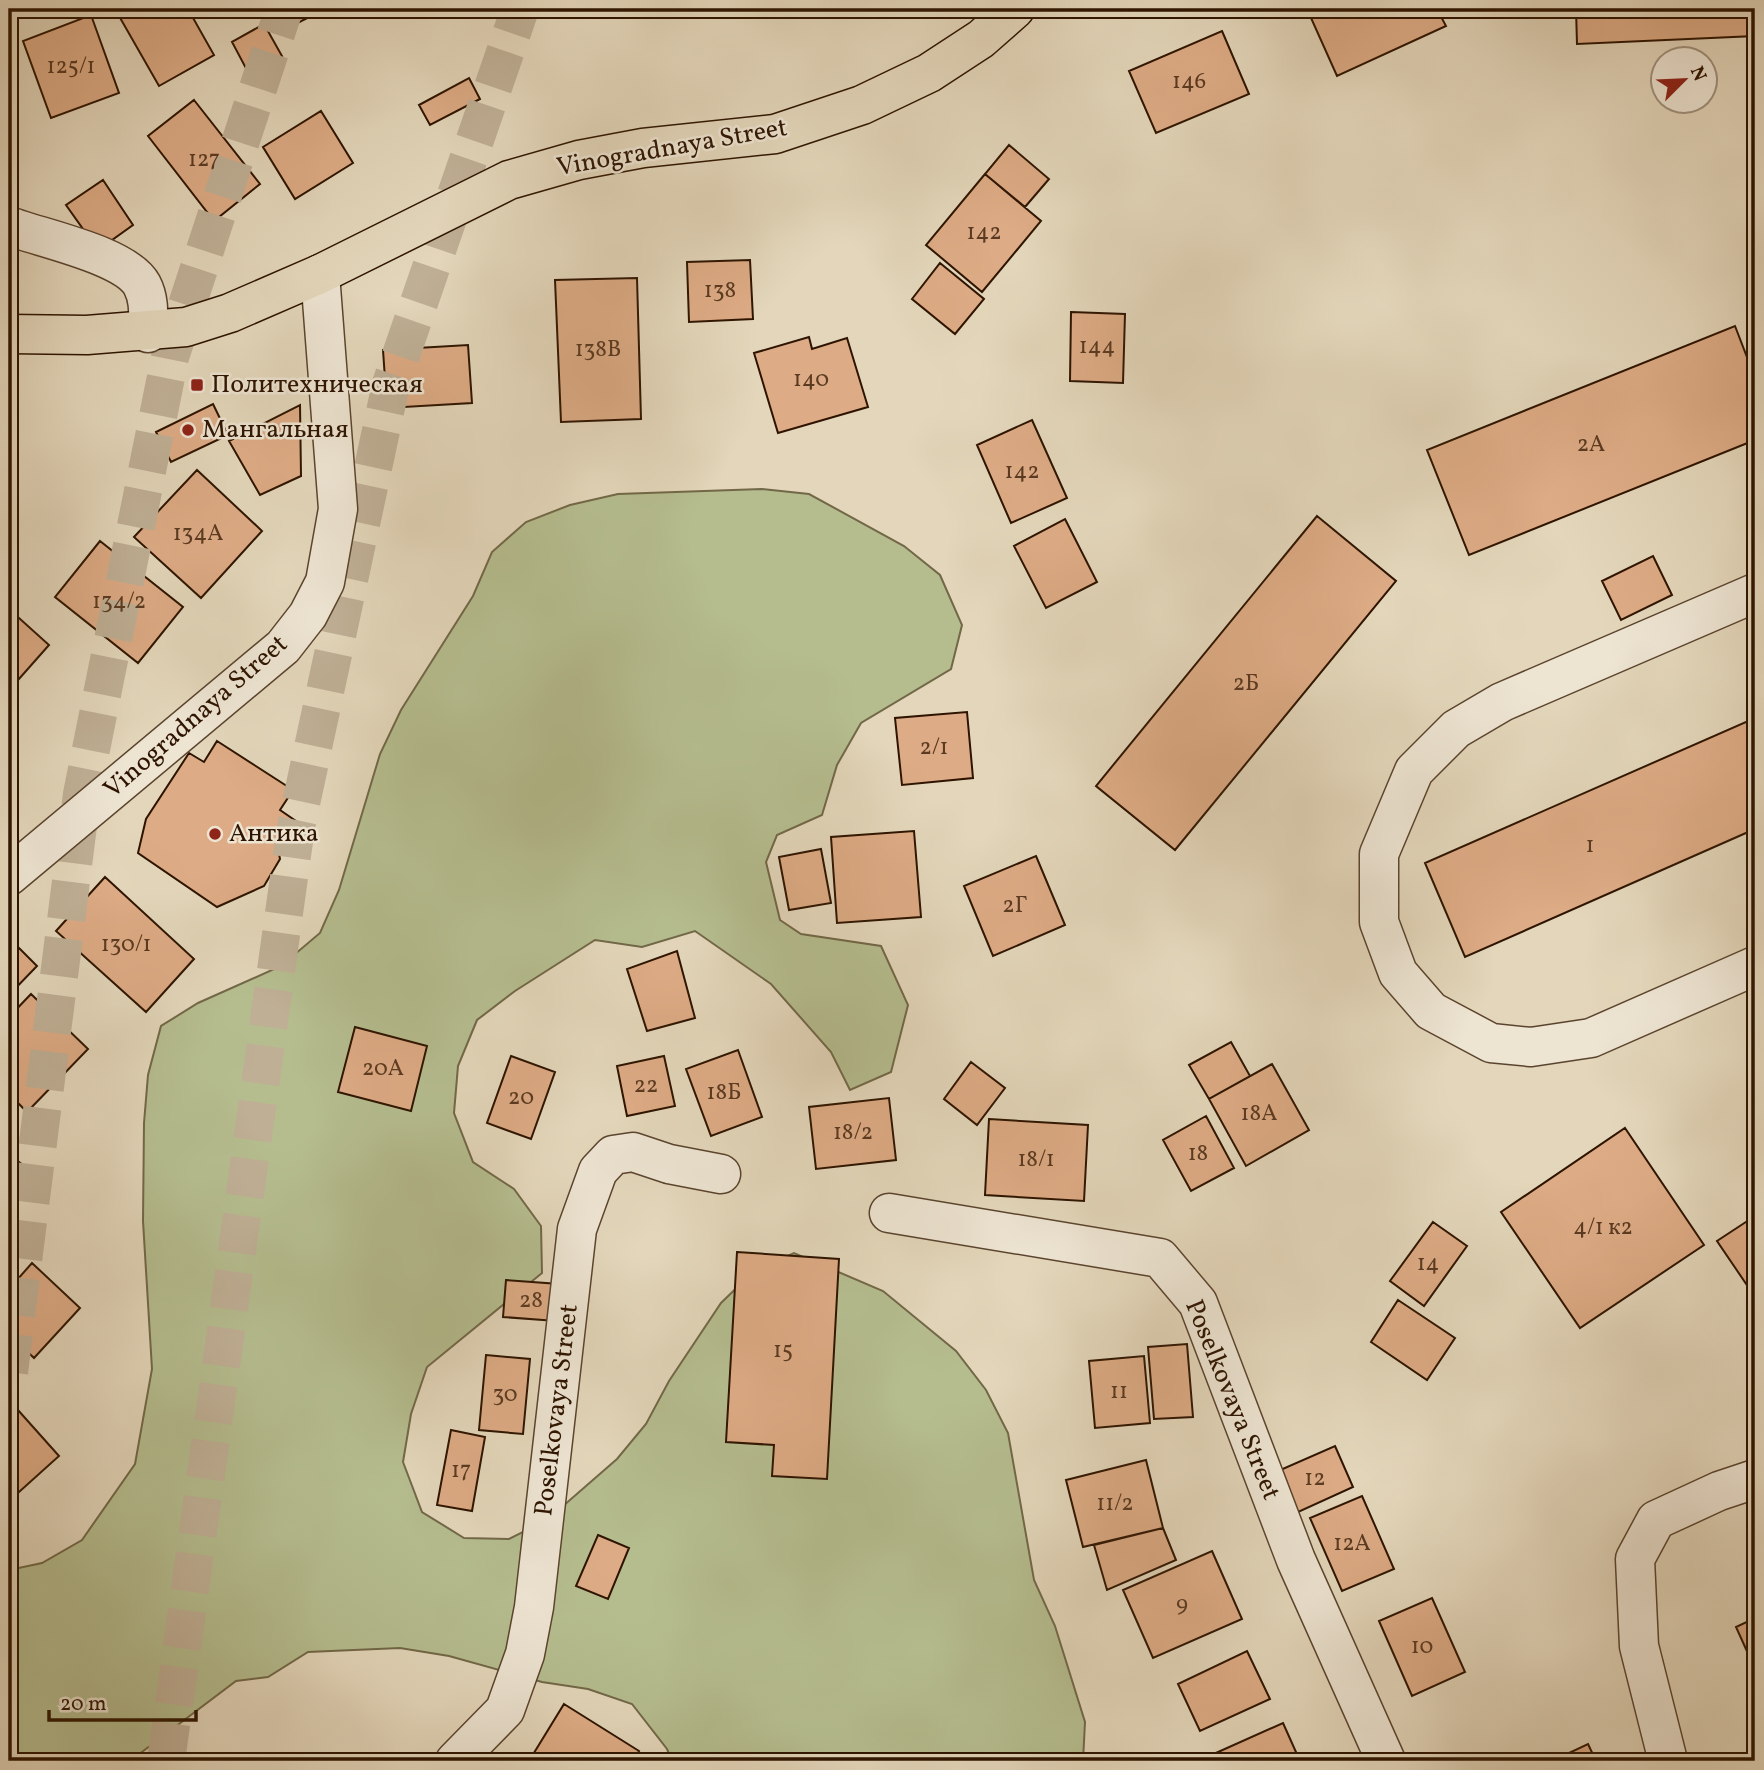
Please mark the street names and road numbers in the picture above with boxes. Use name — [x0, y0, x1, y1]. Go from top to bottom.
street label: Vinogradnaya Street — [554, 110, 790, 186]
street label: Vinogradnaya Street — [96, 627, 296, 807]
street label: Poselkovaya Street — [1175, 1294, 1289, 1506]
street label: Poselkovaya Street — [526, 1302, 588, 1518]

